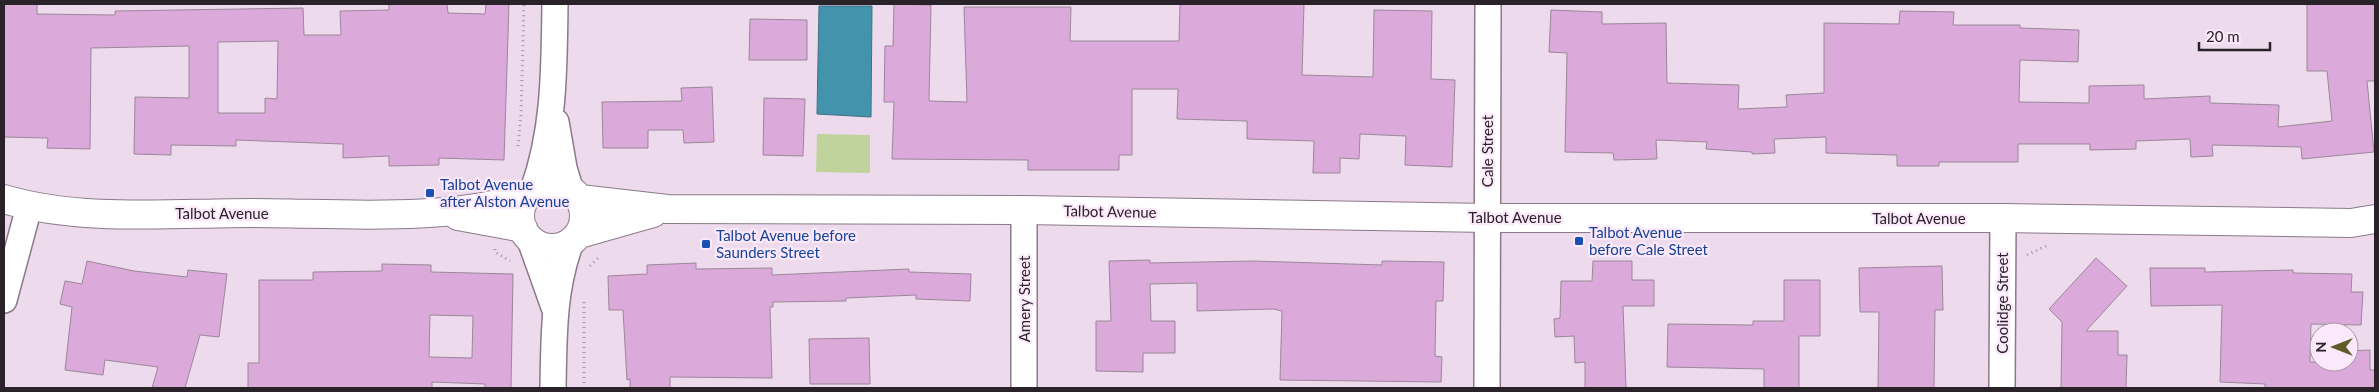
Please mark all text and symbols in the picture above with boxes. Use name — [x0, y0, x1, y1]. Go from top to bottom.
scale bar — [2199, 20, 2270, 52]
text: 20 m — [2206, 27, 2240, 45]
street label: Cale Street — [1478, 114, 1496, 187]
place label: Talbot Avenue after Alston Avenue — [440, 175, 569, 210]
marker: Talbot Avenue after Alston Avenue — [424, 187, 436, 199]
street label: Talbot Avenue — [1063, 201, 1157, 221]
street label: Talbot Avenue — [175, 204, 269, 222]
street label: Talbot Avenue — [1468, 208, 1562, 226]
street label: Talbot Avenue — [1872, 209, 1966, 227]
place label: Talbot Avenue before Cale Street — [1589, 223, 1709, 258]
place label: Talbot Avenue before Saunders Street — [716, 226, 856, 261]
marker: Talbot Avenue before Cale Street — [1573, 235, 1585, 247]
marker: Talbot Avenue before Saunders Street — [700, 238, 712, 250]
street label: Coolidge Street — [1993, 252, 2011, 354]
street label: Amery Street — [1015, 255, 1033, 342]
north arrow — [2309, 322, 2359, 372]
text: N — [2312, 342, 2329, 352]

